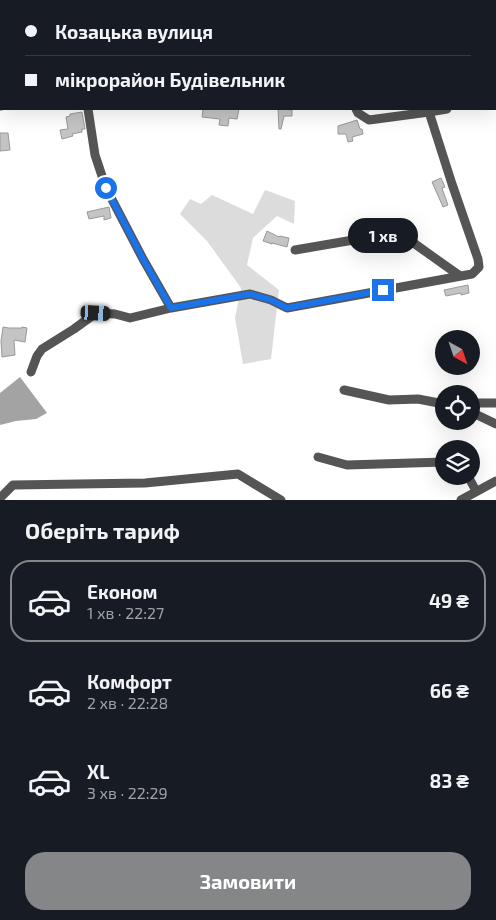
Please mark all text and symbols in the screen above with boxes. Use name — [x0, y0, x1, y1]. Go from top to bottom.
text: Козацька вулиця — [55, 20, 213, 43]
text: мікрорайон Будівельник — [55, 68, 285, 91]
route start — [95, 177, 117, 199]
callout: 1 хв — [348, 218, 418, 252]
text: 1 хв — [369, 226, 397, 245]
route end — [372, 279, 394, 301]
car — [80, 305, 111, 321]
north arrow — [435, 330, 480, 375]
map controls — [435, 330, 480, 485]
button: locate — [435, 385, 480, 430]
button: layers — [435, 440, 480, 485]
text: Оберіть тариф — [25, 517, 180, 543]
icon: car — [27, 579, 72, 624]
text: Економ — [87, 580, 158, 603]
text: 49 ₴ — [429, 589, 469, 612]
text: 1 хв · 22:27 — [87, 603, 164, 622]
icon: car — [27, 669, 72, 714]
text: Комфорт — [87, 670, 172, 693]
text: 66 ₴ — [430, 679, 469, 702]
text: 2 хв · 22:28 — [87, 693, 168, 712]
icon: car — [27, 759, 72, 804]
text: XL — [87, 760, 109, 783]
text: 83 ₴ — [430, 769, 469, 792]
text: 3 хв · 22:29 — [87, 783, 168, 802]
button: Замовити — [25, 852, 471, 910]

